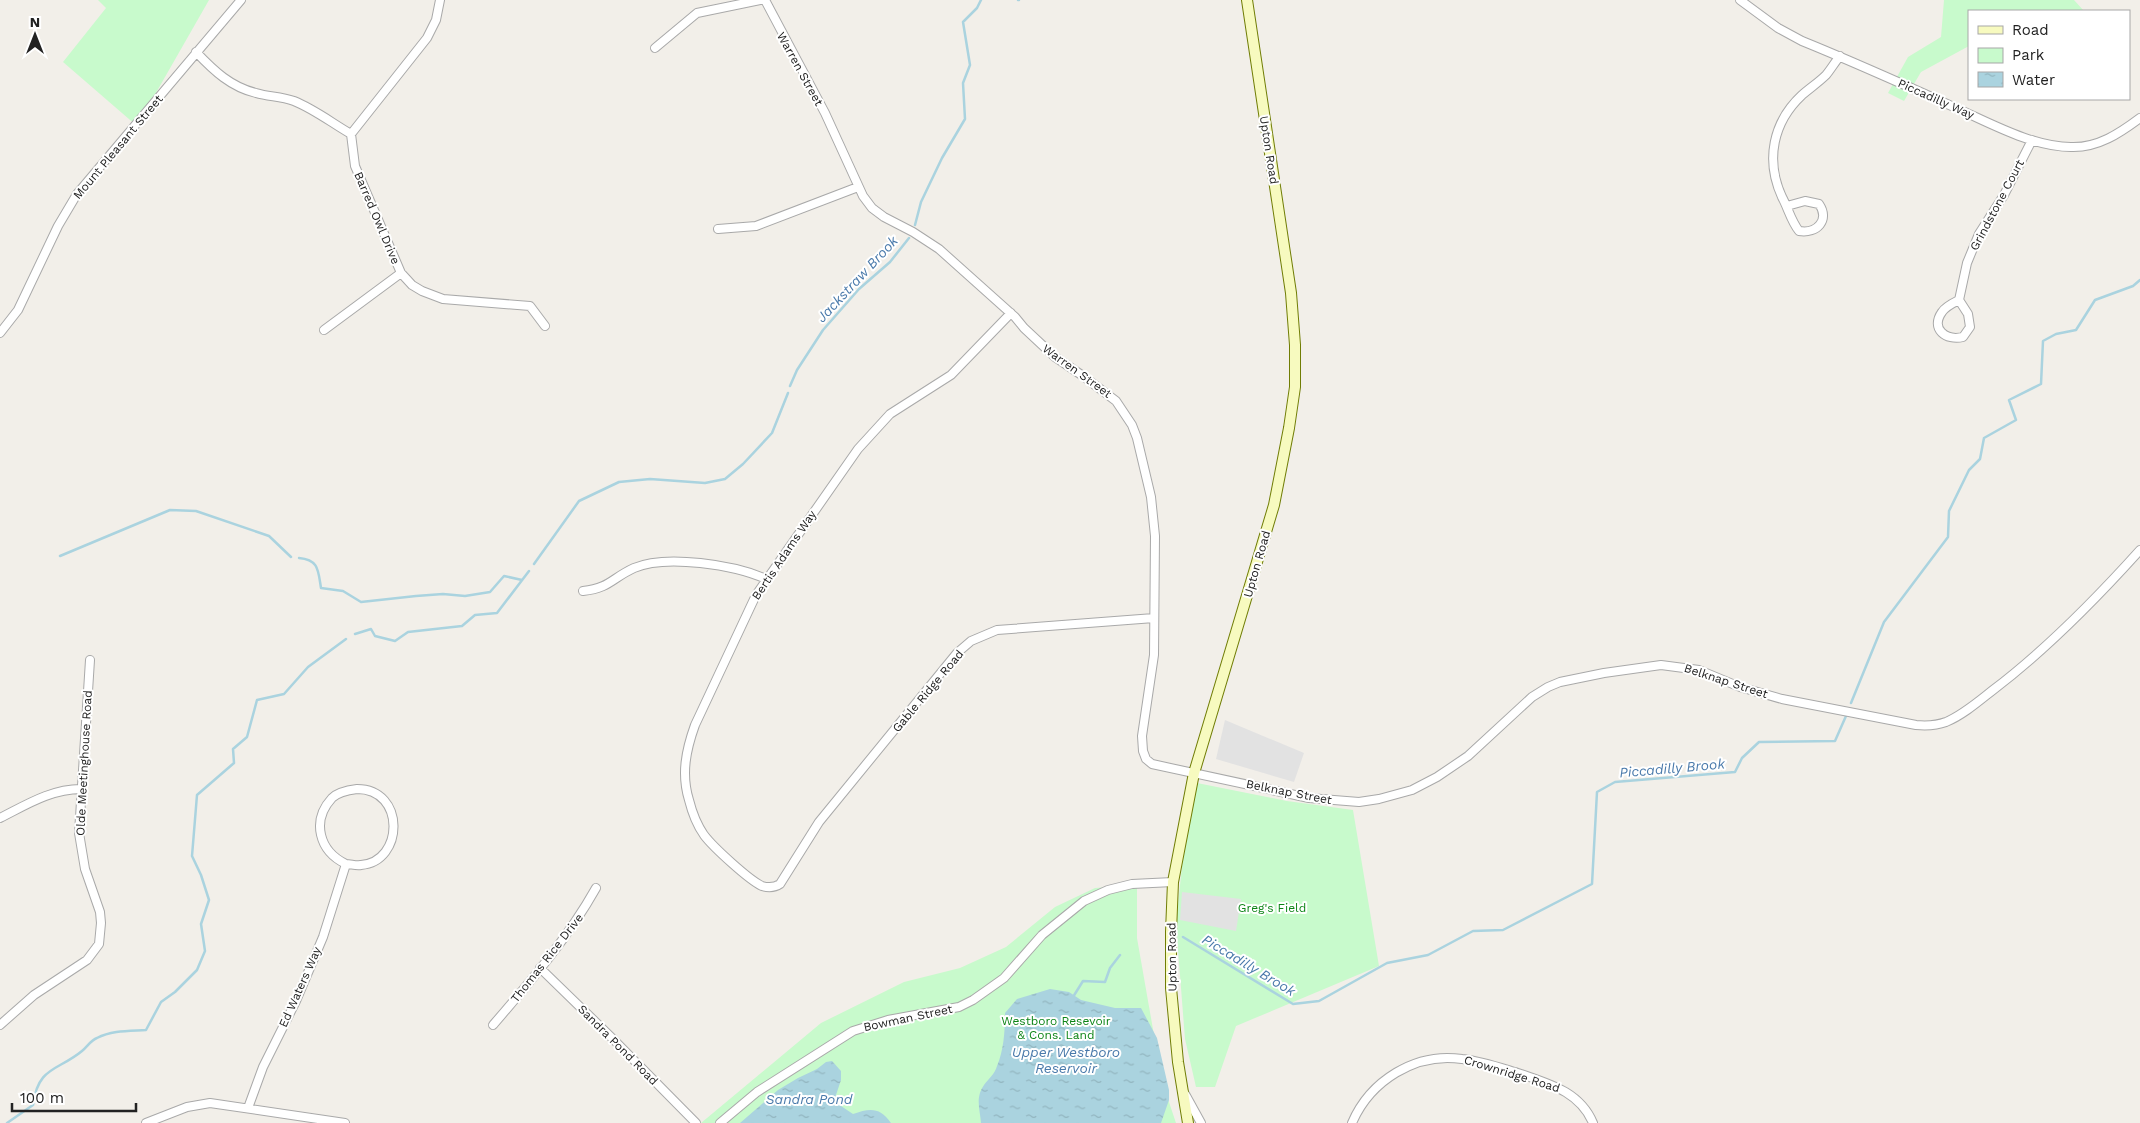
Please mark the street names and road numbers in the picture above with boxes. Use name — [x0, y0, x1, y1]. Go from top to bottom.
street label: Warren Street — [774, 30, 826, 108]
street label: Piccadilly Way — [1896, 76, 1977, 122]
street label: Mount Pleasant Street — [70, 92, 166, 202]
street label: Upton Road — [1257, 115, 1281, 185]
street label: Grindstone Court — [1967, 157, 2027, 253]
street label: Barred Owl Drive — [351, 170, 403, 266]
street label: Warren Street — [1040, 341, 1114, 401]
street label: Bertis Adams Way — [749, 507, 820, 602]
street label: Upton Road — [1241, 529, 1273, 599]
street label: Gable Ridge Road — [890, 647, 966, 735]
street label: Belknap Street — [1682, 661, 1770, 701]
street label: Olde Meetinghouse Road — [73, 690, 95, 836]
street label: Belknap Street — [1245, 777, 1333, 807]
street label: Thomas Rice Drive — [508, 911, 586, 1005]
street label: Upton Road — [1164, 922, 1180, 992]
street label: Ed Waters Way — [276, 944, 324, 1029]
street label: Sandra Pond Road — [575, 1002, 661, 1088]
street label: Bowman Street — [862, 1002, 954, 1034]
street label: Crownridge Road — [1462, 1053, 1562, 1095]

